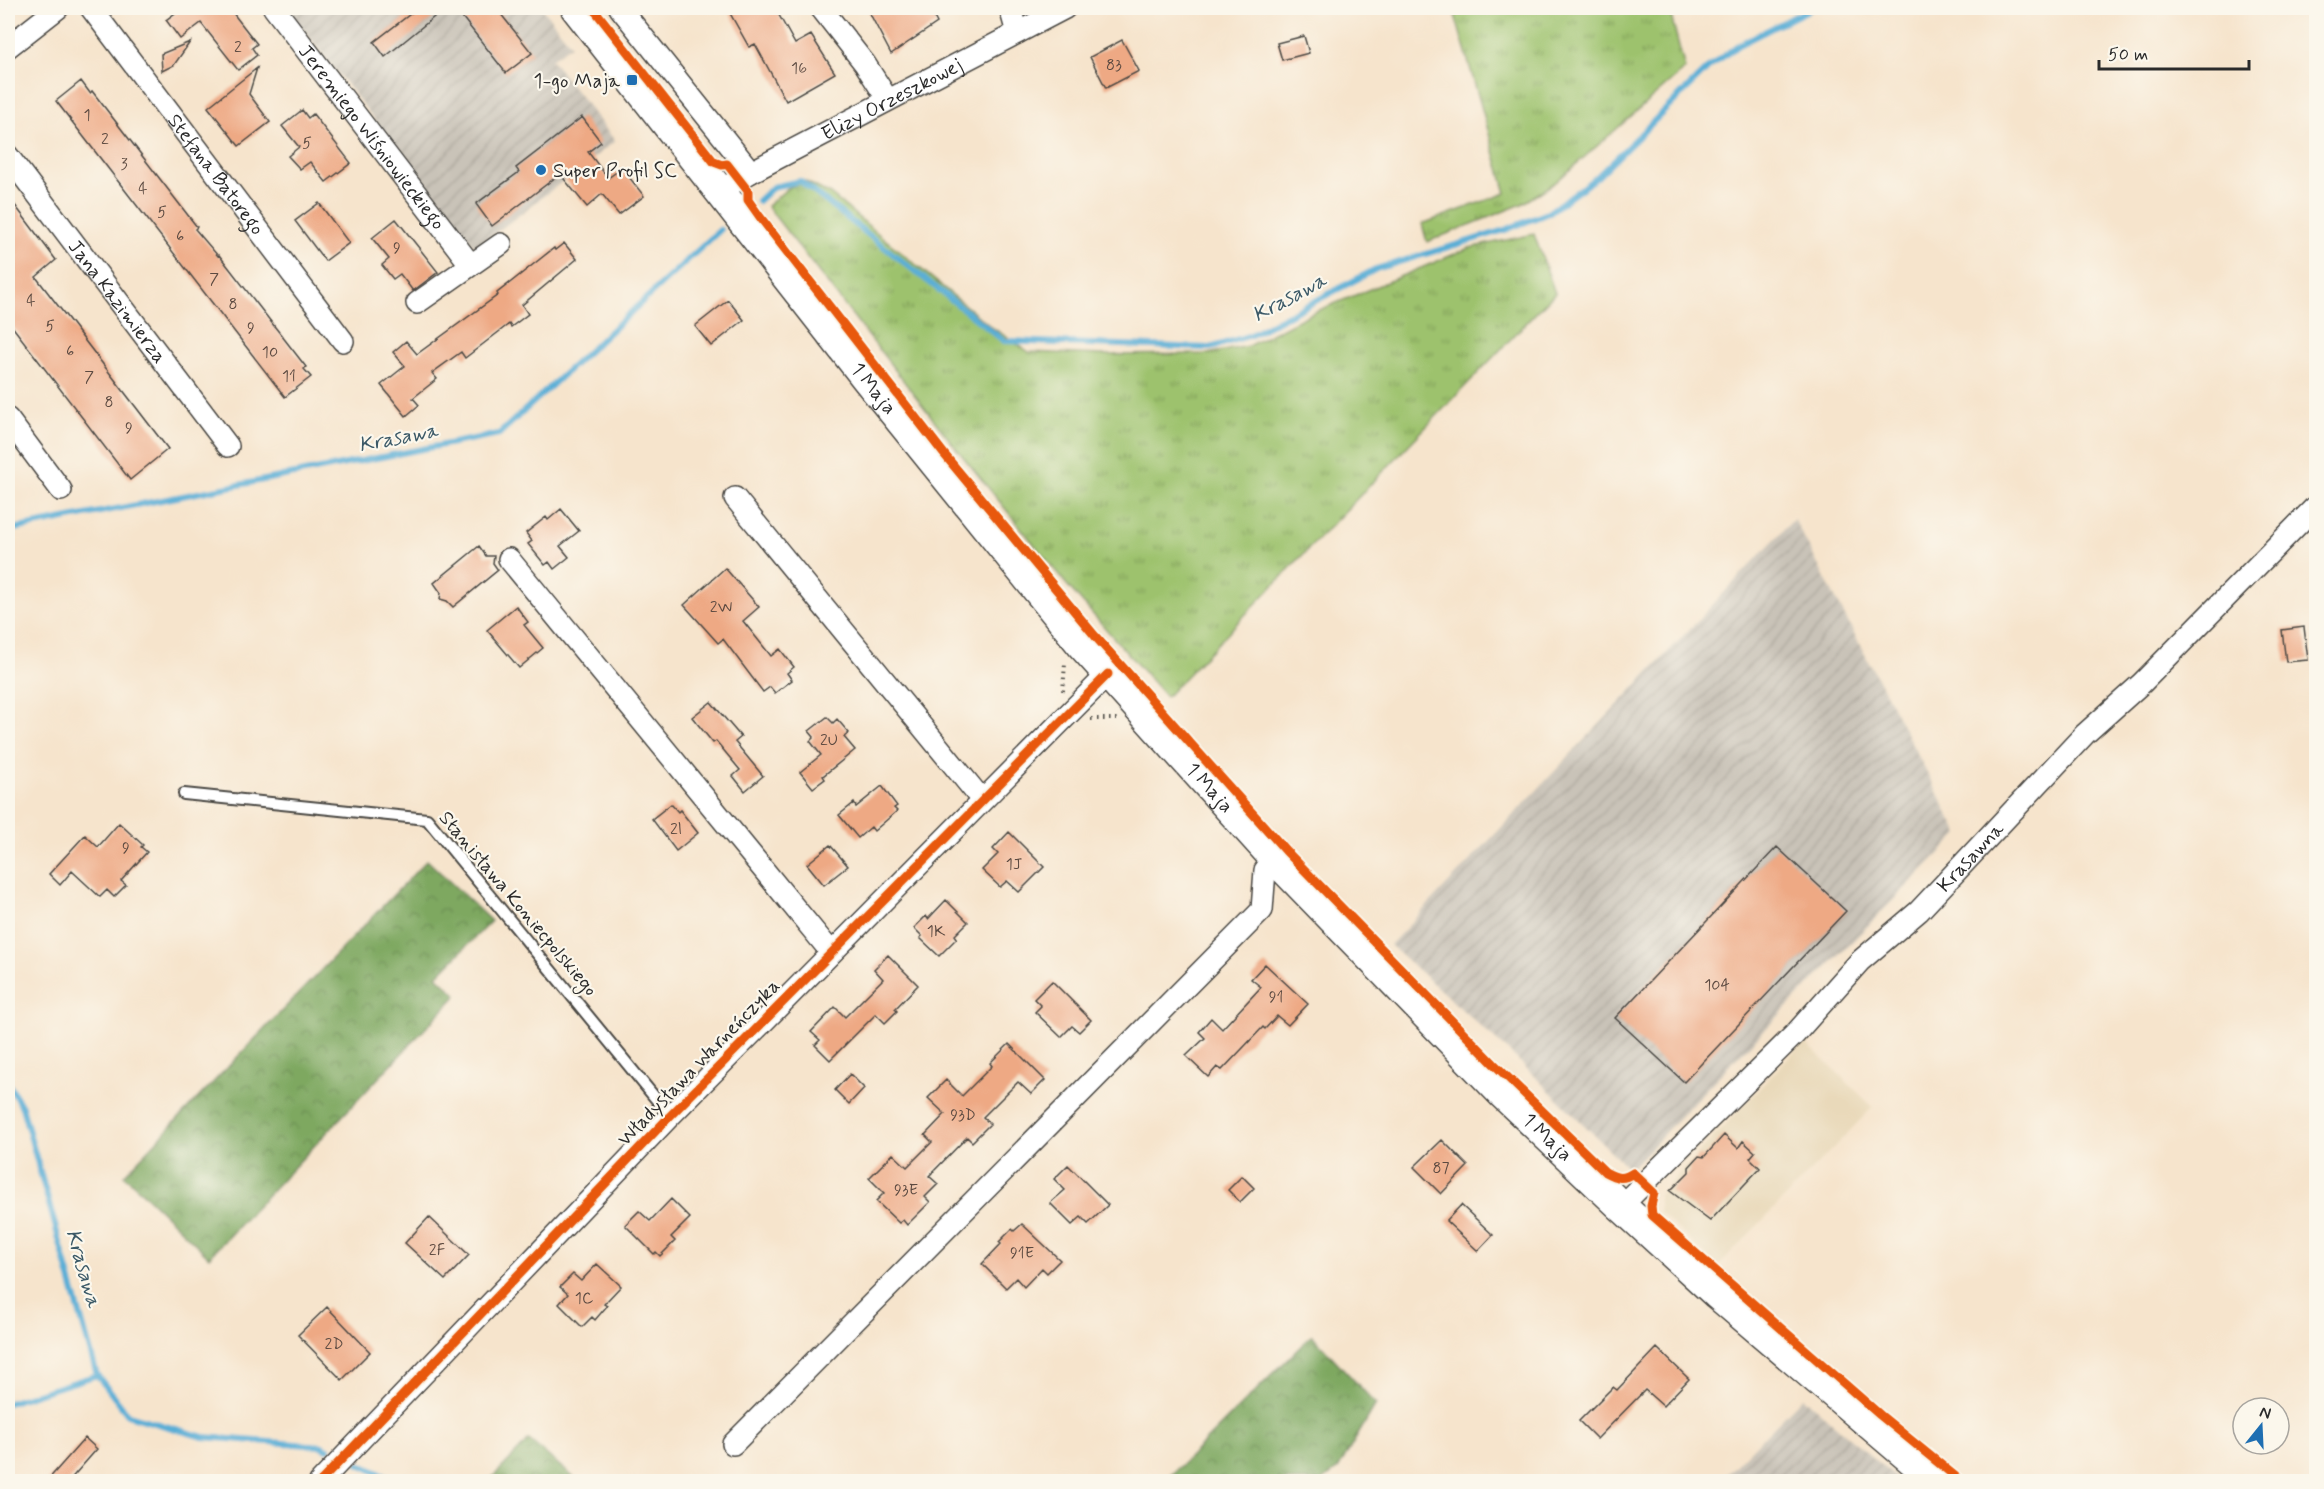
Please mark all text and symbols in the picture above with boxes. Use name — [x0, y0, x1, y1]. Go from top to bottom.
scale bar — [2099, 33, 2249, 71]
house number: 2 — [234, 37, 242, 58]
street label: Jeremiego Wiśniowieckiego — [292, 39, 451, 236]
text: 50 m — [2108, 43, 2148, 67]
street label: Elizy Orzeszkowej — [817, 52, 968, 148]
house number: 83 — [1106, 55, 1122, 76]
house number: 16 — [791, 58, 807, 79]
place label: 1-go Maja — [533, 68, 621, 95]
marker: 1-go Maja — [625, 73, 639, 87]
house number: 1 — [83, 105, 91, 126]
street label: Stefana Batorego — [161, 108, 270, 241]
house number: 2 — [101, 129, 109, 150]
house number: 5 — [302, 133, 312, 154]
house number: 3 — [120, 154, 128, 175]
place label: Super Profil SC — [553, 158, 677, 185]
marker: Super Profil SC — [534, 163, 548, 177]
house number: 4 — [138, 178, 148, 199]
house number: 5 — [157, 202, 167, 223]
house number: 6 — [176, 226, 184, 247]
street label: Jana Kazimierza — [61, 235, 172, 369]
house number: 9 — [393, 238, 401, 259]
water label: Krasawa — [1248, 266, 1333, 329]
house number: 7 — [209, 269, 219, 290]
house number: 4 — [26, 290, 36, 311]
house number: 8 — [228, 294, 238, 315]
house number: 5 — [45, 316, 55, 337]
house number: 9 — [247, 318, 255, 339]
house number: 6 — [66, 341, 74, 362]
house number: 10 — [262, 342, 278, 363]
street label: 1 Maja — [844, 357, 902, 421]
house number: 11 — [282, 366, 296, 387]
house number: 7 — [84, 367, 94, 388]
house number: 8 — [104, 392, 114, 413]
water label: Krasawa — [356, 416, 441, 459]
house number: 9 — [125, 418, 133, 439]
house number: 2W — [710, 597, 732, 618]
house number: 2U — [820, 730, 838, 751]
street label: 1 Maja — [1179, 757, 1239, 819]
street label: Stanisława Koniecpolskiego — [431, 806, 604, 1003]
street label: Krasawna — [1931, 816, 2011, 899]
house number: 2l — [670, 819, 682, 840]
house number: 9 — [122, 838, 130, 859]
house number: 1J — [1006, 854, 1022, 875]
house number: 1K — [927, 921, 946, 942]
street label: Władysława Warneńczyka — [612, 973, 786, 1153]
house number: 104 — [1704, 975, 1730, 996]
house number: 91 — [1269, 987, 1283, 1008]
house number: 93D — [950, 1105, 976, 1126]
street label: 1 Maja — [1516, 1107, 1578, 1168]
house number: 87 — [1432, 1158, 1450, 1179]
house number: 93E — [894, 1180, 918, 1201]
water label: Krasawa — [59, 1226, 108, 1312]
house number: 2F — [429, 1240, 445, 1261]
house number: 91E — [1010, 1243, 1034, 1264]
house number: 1C — [575, 1288, 593, 1309]
house number: 2D — [325, 1334, 343, 1355]
north arrow — [2231, 1396, 2291, 1456]
text: N — [2257, 1402, 2273, 1425]

